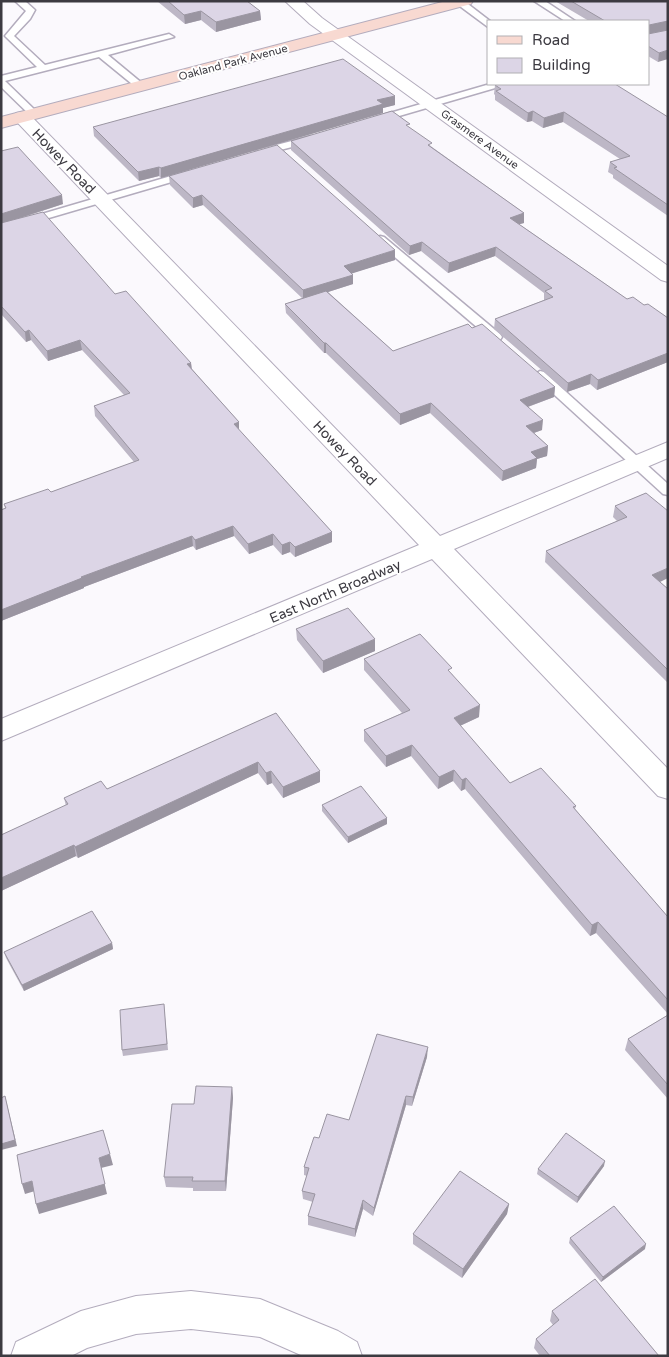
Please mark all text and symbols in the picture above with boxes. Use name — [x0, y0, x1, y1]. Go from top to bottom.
legend — [487, 20, 649, 85]
text: Road — [532, 31, 570, 49]
street label: Oakland Park Avenue — [177, 42, 289, 83]
text: Building — [532, 56, 591, 74]
street label: Grasmere Avenue — [438, 107, 521, 172]
street label: Howey Road — [28, 125, 99, 197]
street label: Howey Road — [309, 417, 380, 489]
street label: East North Broadway — [267, 556, 404, 627]

